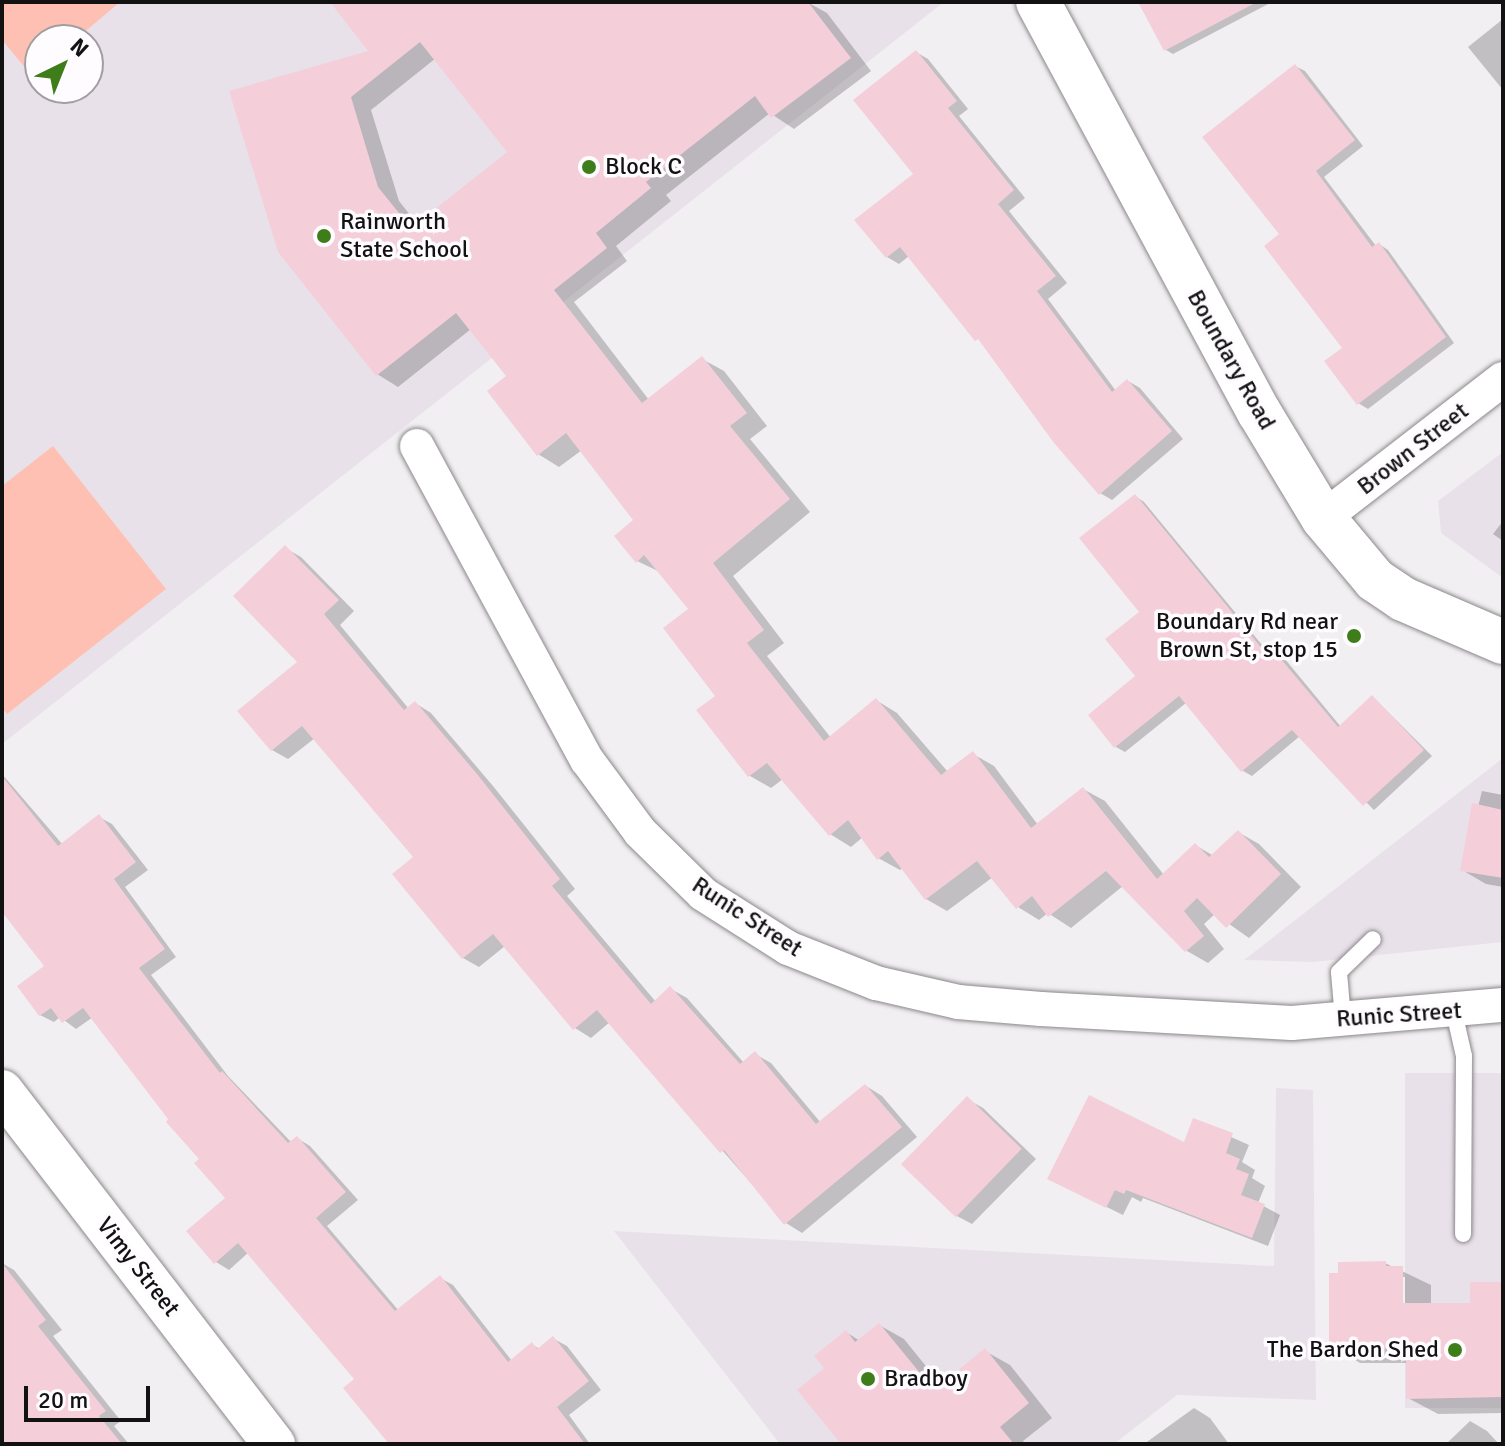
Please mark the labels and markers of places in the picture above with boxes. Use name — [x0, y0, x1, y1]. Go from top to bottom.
place label: Block C — [605, 153, 682, 181]
marker: Block C — [580, 158, 598, 176]
place label: Rainworth State School — [340, 208, 469, 264]
marker: Rainworth State School — [315, 227, 333, 245]
place label: Boundary Rd near Brown St, stop 15 — [1156, 608, 1338, 664]
marker: Boundary Rd near Brown St, stop 15 — [1345, 627, 1363, 645]
place label: The Bardon Shed — [1267, 1336, 1439, 1364]
marker: The Bardon Shed — [1446, 1341, 1464, 1359]
place label: Bradboy — [884, 1365, 968, 1393]
marker: Bradboy — [859, 1370, 877, 1388]

